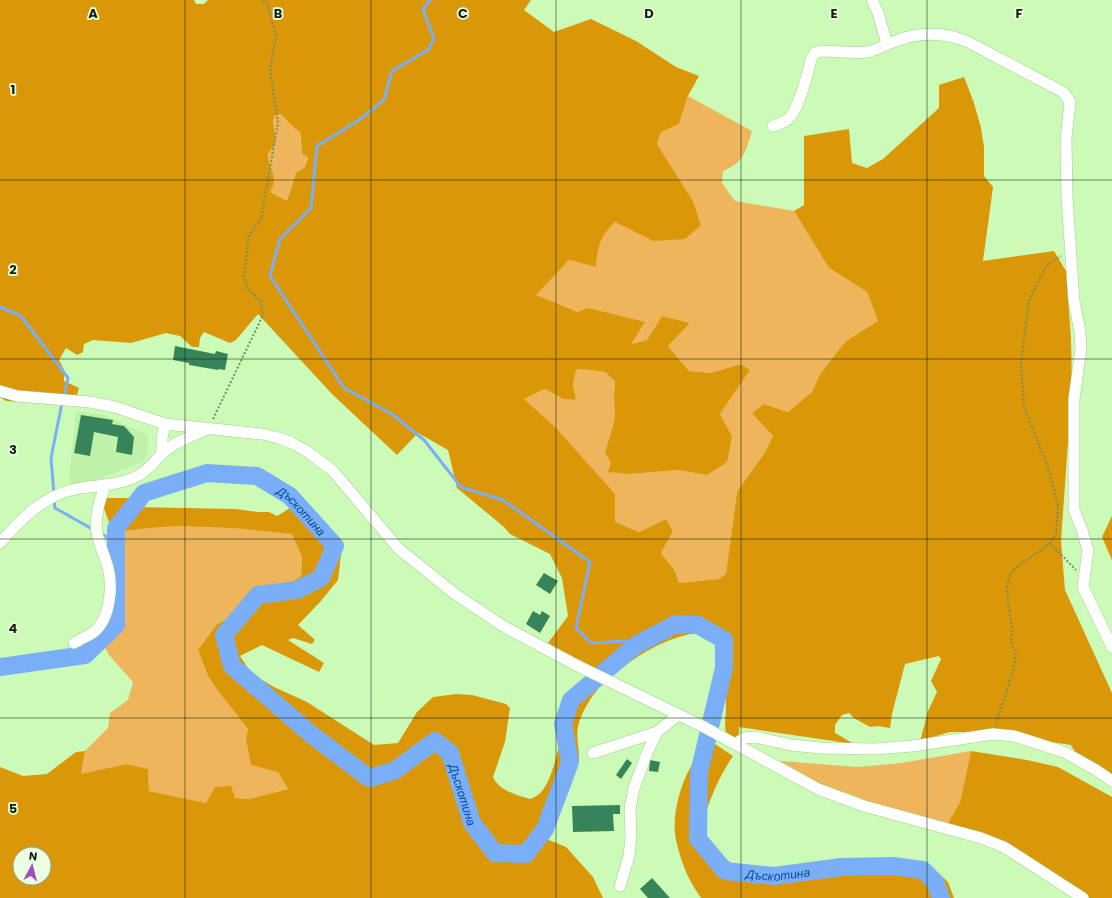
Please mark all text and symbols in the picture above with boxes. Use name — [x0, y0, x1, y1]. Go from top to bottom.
text: A — [88, 4, 98, 23]
text: B — [274, 4, 283, 23]
text: C — [458, 4, 468, 23]
text: D — [644, 4, 654, 23]
text: E — [830, 4, 838, 23]
text: F — [1015, 4, 1023, 23]
text: 1 — [11, 80, 15, 99]
text: 2 — [9, 260, 17, 279]
text: 3 — [9, 440, 17, 459]
water label: Дъскотина — [272, 481, 330, 539]
text: 4 — [9, 619, 18, 638]
water label: Дъскотина — [445, 759, 481, 828]
text: 5 — [9, 799, 17, 818]
north arrow — [12, 846, 52, 886]
text: N — [28, 848, 38, 865]
water label: Дъскотина — [743, 863, 811, 885]

